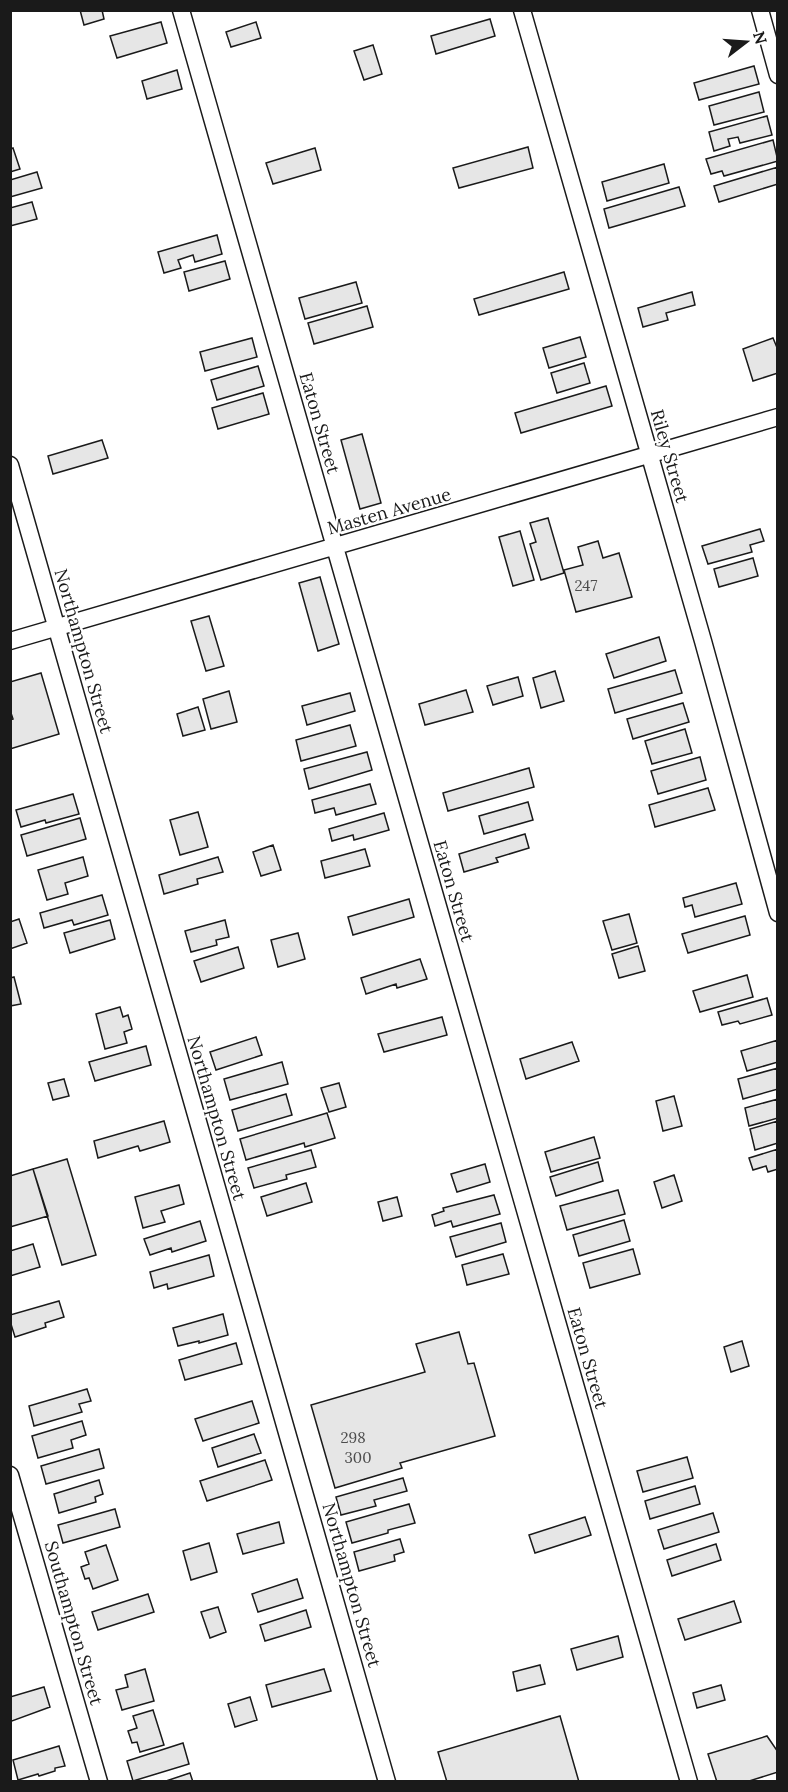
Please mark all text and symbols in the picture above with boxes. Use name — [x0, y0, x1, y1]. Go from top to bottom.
north arrow — [716, 12, 776, 72]
text: N — [749, 29, 772, 46]
street label: Eaton Street — [295, 370, 345, 476]
street label: Riley Street — [646, 407, 694, 505]
street label: Masten Avenue — [324, 482, 454, 540]
street label: Northampton Street — [50, 566, 118, 736]
house number: 247 — [575, 576, 597, 595]
street label: Eaton Street — [429, 838, 479, 944]
street label: Northampton Street — [183, 1033, 251, 1203]
street label: Eaton Street — [563, 1305, 613, 1411]
house number: 298 — [340, 1428, 366, 1447]
house number: 300 — [345, 1448, 372, 1467]
street label: Northampton Street — [318, 1500, 386, 1670]
street label: Southampton Street — [40, 1538, 108, 1708]

